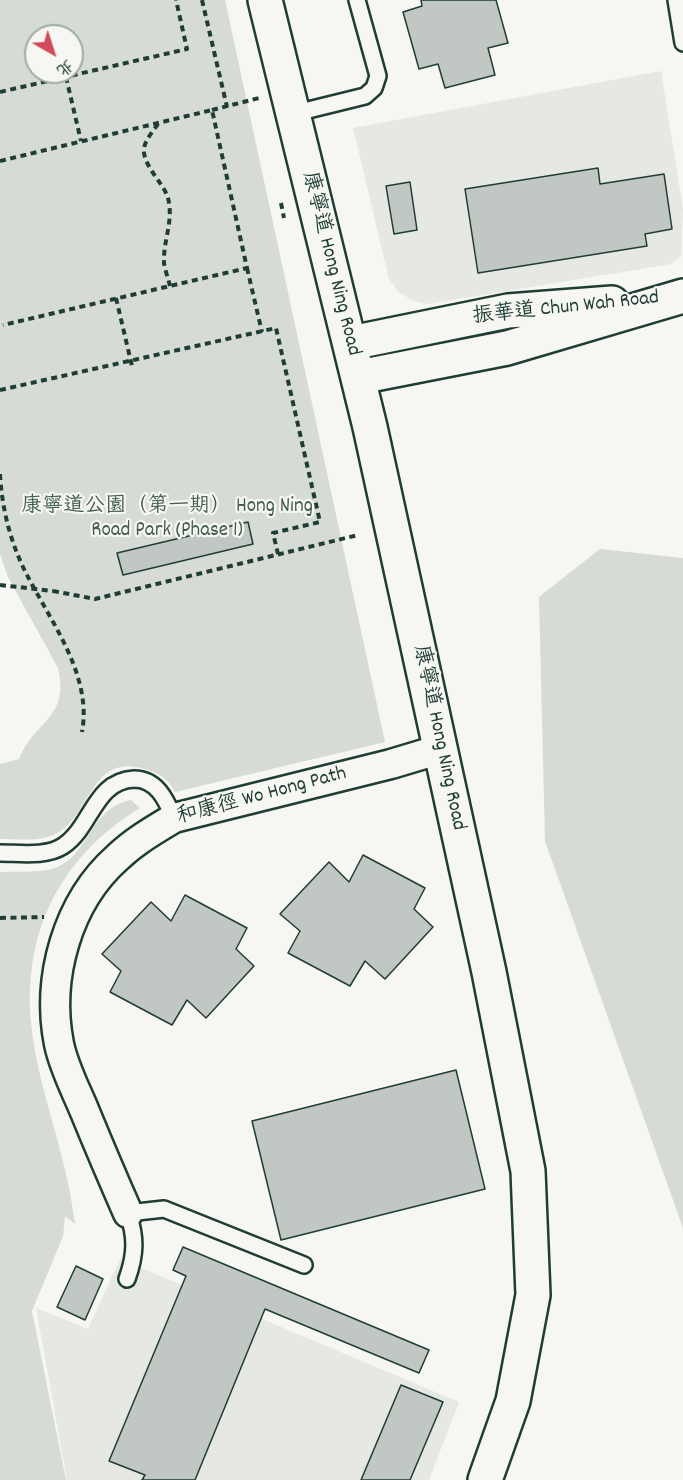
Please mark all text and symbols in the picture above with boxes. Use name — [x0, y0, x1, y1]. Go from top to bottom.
north arrow — [24, 24, 84, 84]
text: 北 — [51, 53, 78, 81]
street label: 康寧道 Hong Ning Road — [295, 169, 365, 359]
street label: 振華道 Chun Wah Road — [472, 287, 660, 331]
park label: 康寧道公園（第一期） Hong Ning Road Park (Phase 1) — [21, 495, 313, 545]
street label: 康寧道 Hong Ning Road — [406, 643, 470, 833]
street label: 和康徑 Wo Hong Path — [174, 762, 350, 832]

